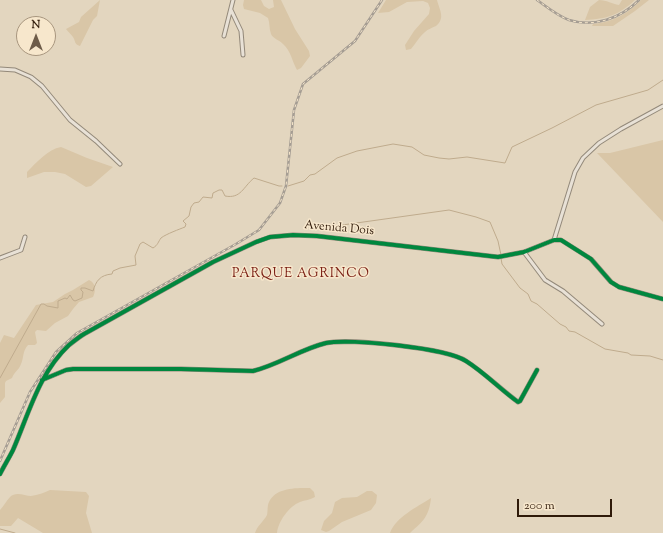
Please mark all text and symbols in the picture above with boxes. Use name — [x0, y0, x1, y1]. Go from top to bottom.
north arrow — [16, 16, 56, 56]
text: N — [32, 17, 40, 33]
street label: Avenida Dois — [303, 219, 375, 239]
district label: PARQUE AGRINCO — [232, 267, 370, 283]
scale bar — [519, 491, 614, 517]
text: 200 m — [524, 497, 555, 515]

